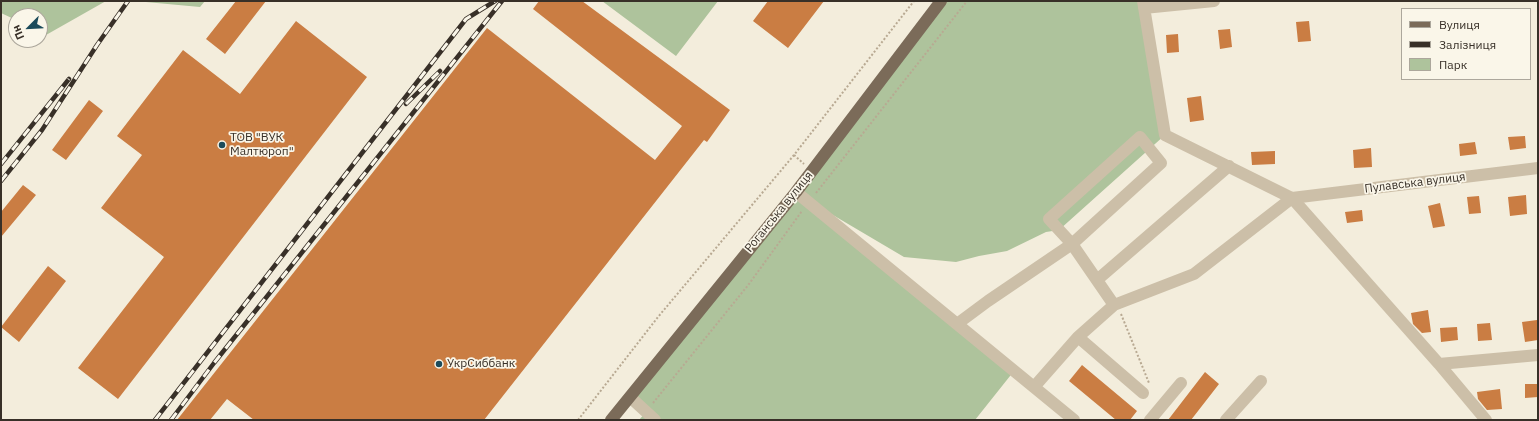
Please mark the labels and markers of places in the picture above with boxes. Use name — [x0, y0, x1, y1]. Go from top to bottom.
place label: ТОВ "ВУК Малтюроп" — [230, 131, 294, 159]
marker: ТОВ "ВУК Малтюроп" — [217, 140, 227, 150]
place label: УкрСиббанк — [447, 357, 515, 371]
marker: УкрСиббанк — [434, 359, 444, 369]

